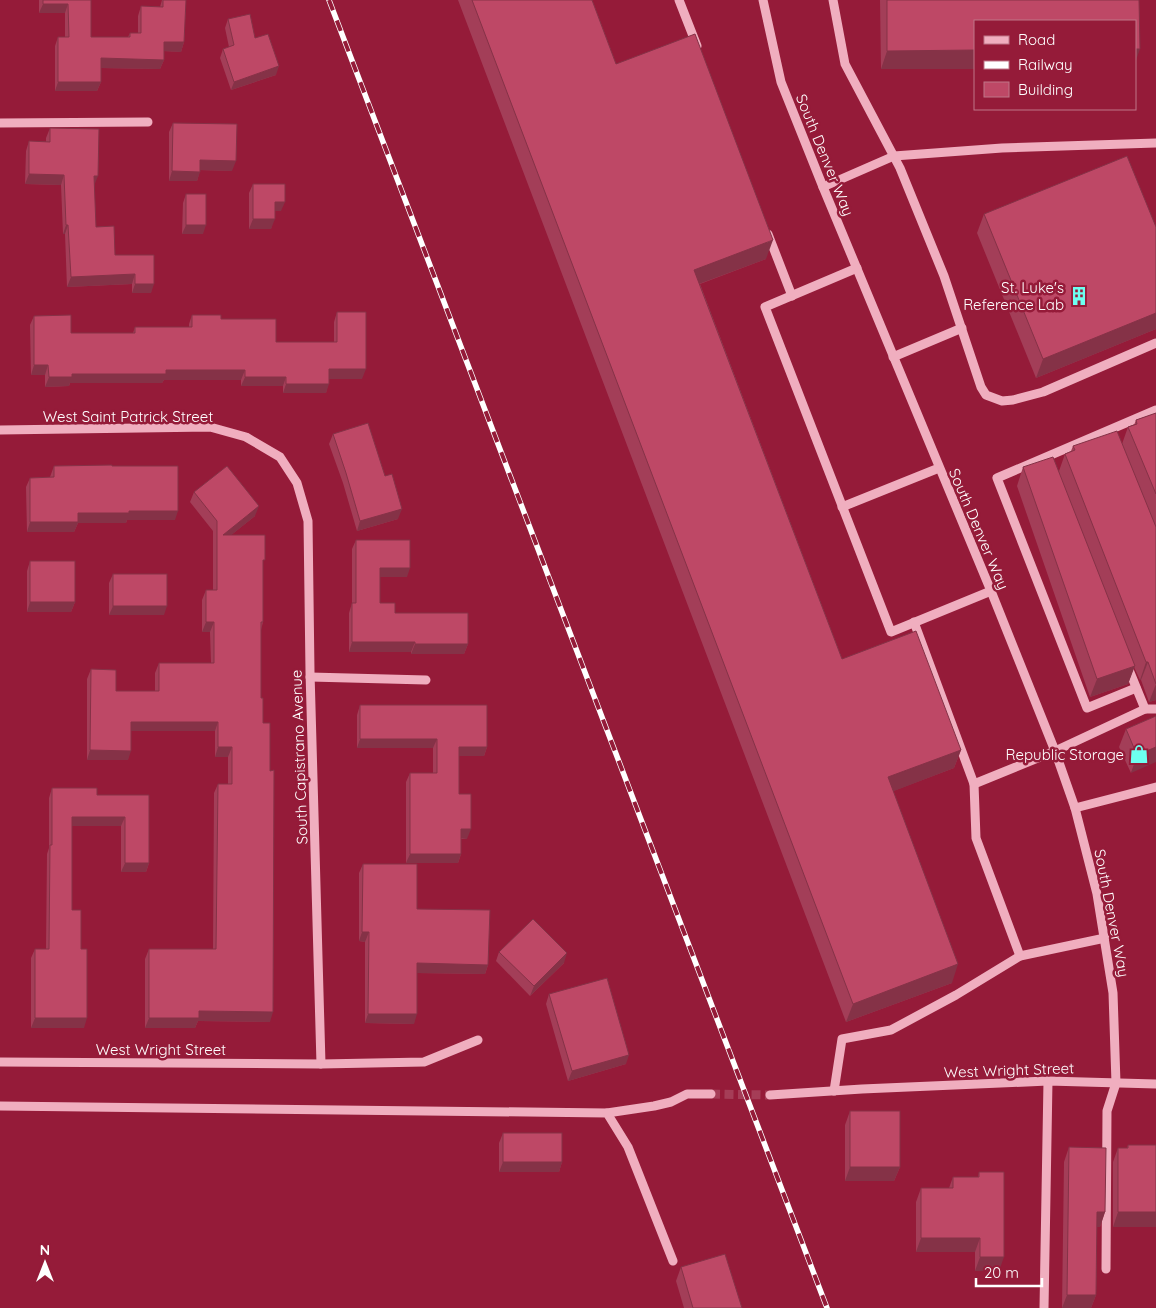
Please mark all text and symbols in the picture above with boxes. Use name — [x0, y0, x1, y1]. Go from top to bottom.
legend — [974, 20, 1136, 110]
text: Road — [1018, 30, 1055, 49]
text: Railway — [1018, 55, 1073, 74]
text: Building — [1018, 80, 1073, 99]
street label: South Denver Way — [792, 91, 858, 219]
place label: St. Luke's Reference Lab — [963, 278, 1064, 314]
building icon: St. Luke's Reference Lab — [1068, 285, 1090, 307]
street label: West Saint Patrick Street — [43, 407, 213, 426]
street label: South Denver Way — [945, 466, 1013, 592]
street label: South Capistrano Avenue — [286, 669, 312, 845]
shop icon: Republic Storage — [1128, 743, 1150, 765]
place label: Republic Storage — [1006, 745, 1124, 764]
street label: South Denver Way — [1090, 847, 1134, 979]
street label: West Wright Street — [96, 1040, 226, 1059]
street label: West Wright Street — [943, 1058, 1075, 1082]
north arrow — [20, 1238, 70, 1288]
text: N — [40, 1241, 50, 1259]
scale bar — [976, 1256, 1042, 1288]
text: 20 m — [984, 1263, 1019, 1282]

